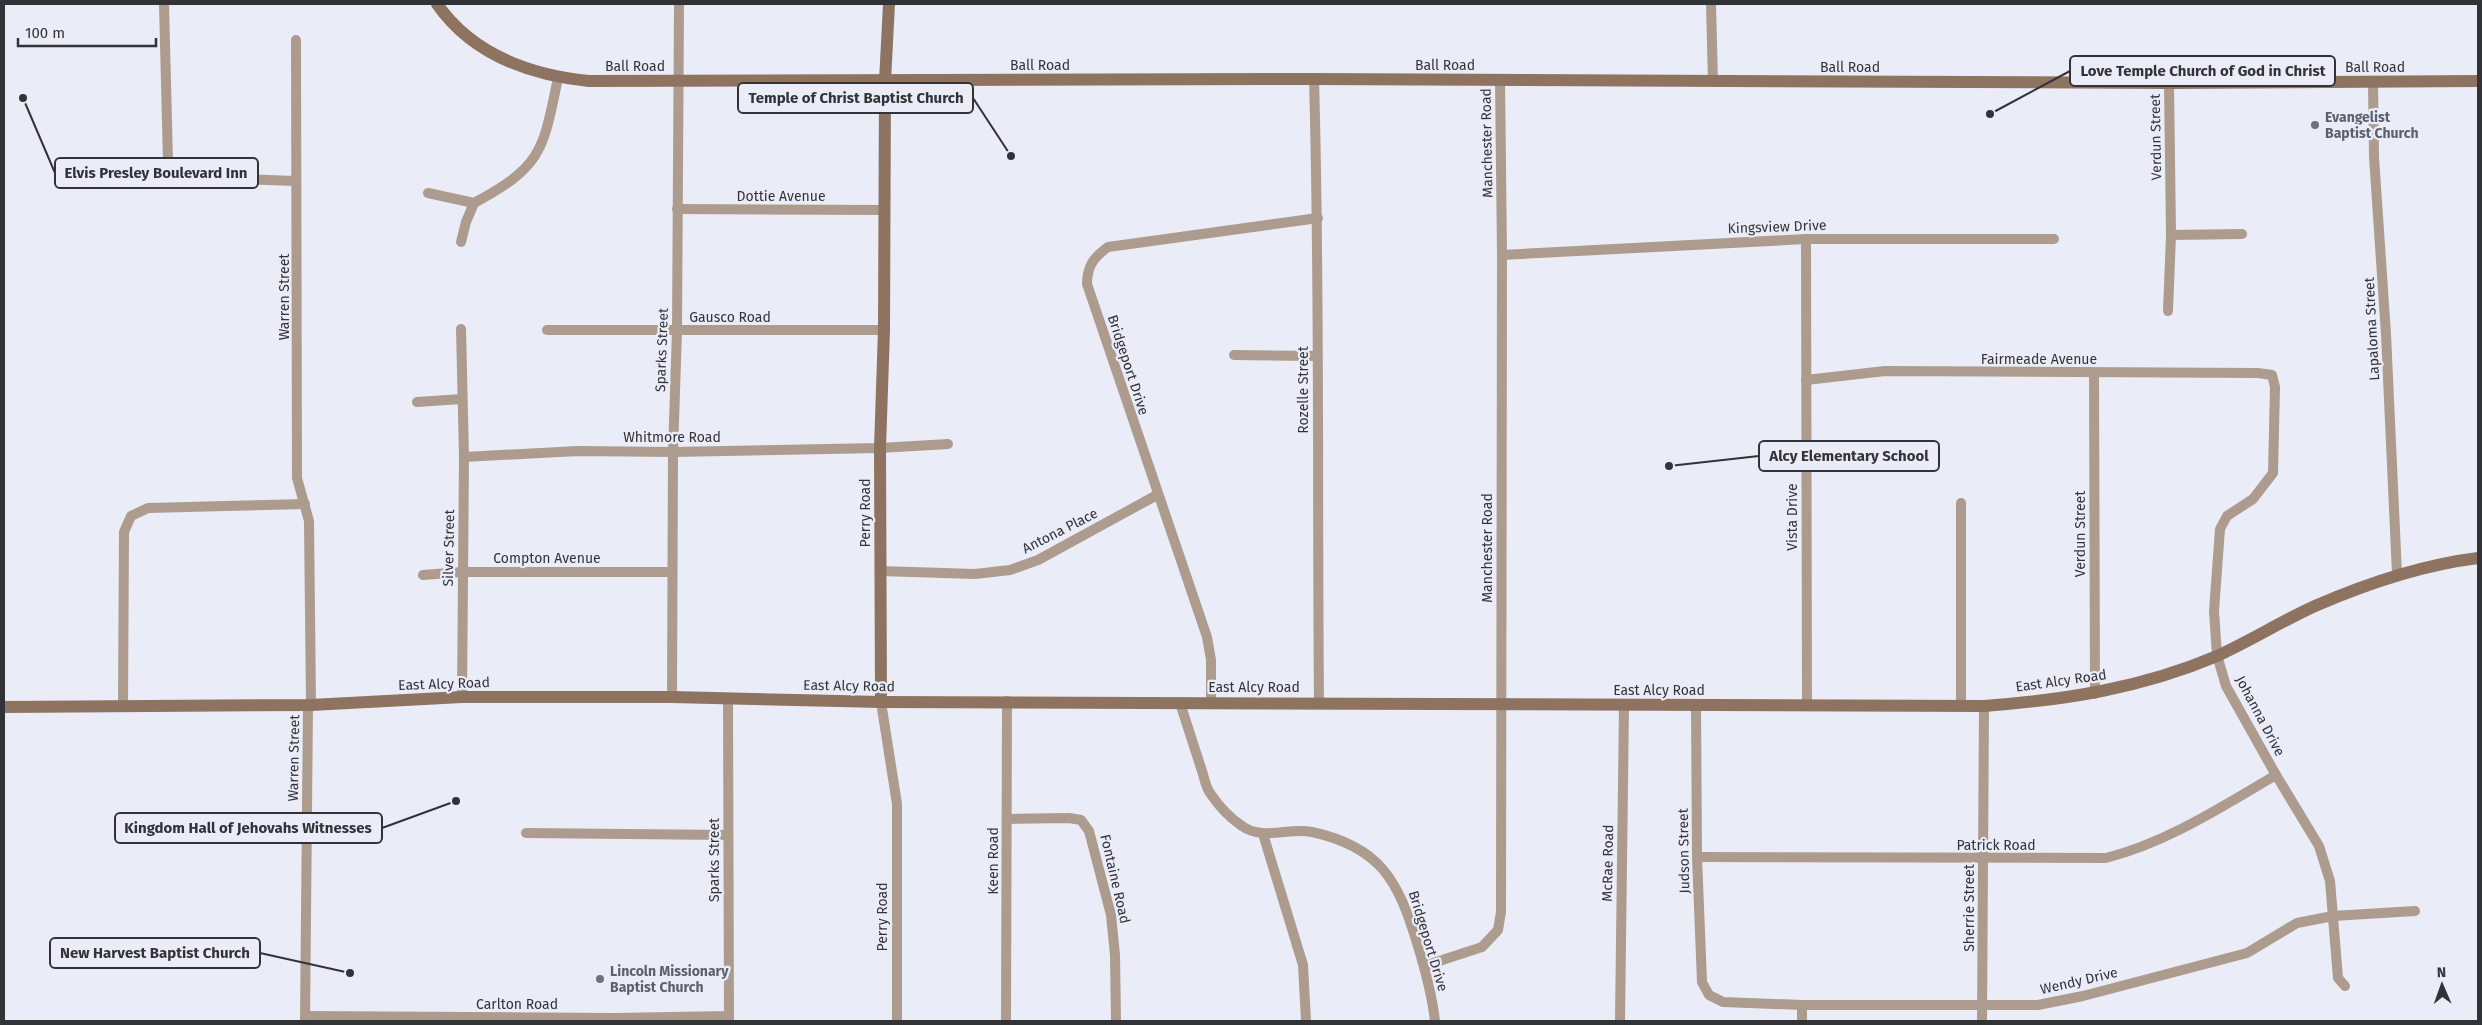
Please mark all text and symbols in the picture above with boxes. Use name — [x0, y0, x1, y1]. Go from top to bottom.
scale bar — [18, 15, 155, 47]
text: 100 m — [25, 24, 65, 42]
callout: Love Temple Church of God in Christ — [2070, 56, 2335, 86]
street label: Ball Road — [1010, 57, 1070, 74]
street label: Ball Road — [1415, 57, 1475, 74]
street label: Ball Road — [605, 58, 665, 75]
street label: Ball Road — [1820, 59, 1880, 76]
street label: Ball Road — [2345, 59, 2405, 76]
text: Love Temple Church of God in Christ — [2081, 62, 2326, 80]
callout: Temple of Christ Baptist Church — [738, 83, 973, 113]
street label: Manchester Road — [1478, 88, 1496, 198]
text: Temple of Christ Baptist Church — [748, 89, 964, 107]
street label: Verdun Street — [2147, 93, 2165, 180]
place label: Evangelist Baptist Church — [2325, 109, 2418, 142]
marker: Evangelist Baptist Church — [2309, 119, 2321, 131]
callout: Elvis Presley Boulevard Inn — [55, 158, 258, 188]
text: Elvis Presley Boulevard Inn — [65, 164, 248, 182]
street label: Dottie Avenue — [736, 188, 826, 205]
street label: Kingsview Drive — [1727, 217, 1827, 237]
street label: Warren Street — [276, 253, 293, 340]
street label: Lapaloma Street — [2361, 276, 2383, 381]
street label: Sparks Street — [652, 307, 672, 392]
street label: Gausco Road — [689, 309, 771, 326]
street label: Bridgeport Drive — [1104, 313, 1152, 417]
street label: Rozelle Street — [1295, 345, 1312, 434]
street label: Fairmeade Avenue — [1981, 351, 2097, 368]
street label: Whitmore Road — [623, 429, 721, 446]
callout: Alcy Elementary School — [1759, 441, 1939, 471]
text: Alcy Elementary School — [1768, 447, 1929, 465]
street label: Perry Road — [857, 478, 874, 548]
street label: Vista Drive — [1784, 483, 1801, 551]
street label: Verdun Street — [2072, 490, 2089, 577]
street label: Manchester Road — [1479, 493, 1496, 603]
street label: Antona Place — [1019, 505, 1101, 557]
street label: Silver Street — [440, 508, 458, 587]
street label: Compton Avenue — [493, 550, 601, 567]
street label: East Alcy Road — [2014, 666, 2108, 696]
street label: Johanna Drive — [2232, 673, 2288, 759]
street label: East Alcy Road — [398, 674, 490, 694]
street label: East Alcy Road — [803, 677, 895, 695]
street label: East Alcy Road — [1208, 679, 1300, 696]
street label: East Alcy Road — [1613, 682, 1705, 699]
street label: Warren Street — [285, 714, 303, 801]
street label: Judson Street — [1675, 807, 1693, 894]
callout: Kingdom Hall of Jehovahs Witnesses — [115, 813, 382, 843]
street label: Sparks Street — [706, 817, 723, 902]
text: Kingdom Hall of Jehovahs Witnesses — [124, 819, 372, 837]
street label: McRae Road — [1599, 824, 1617, 902]
street label: Keen Road — [985, 827, 1002, 895]
street label: Fontaine Road — [1096, 833, 1134, 925]
street label: Patrick Road — [1956, 837, 2036, 854]
street label: Sherrie Street — [1961, 863, 1978, 952]
street label: Perry Road — [874, 882, 891, 952]
street label: Bridgeport Drive — [1405, 889, 1451, 993]
callout: New Harvest Baptist Church — [50, 938, 260, 968]
text: New Harvest Baptist Church — [60, 944, 250, 962]
north arrow — [2417, 960, 2467, 1010]
place label: Lincoln Missionary Baptist Church — [610, 963, 729, 996]
street label: Wendy Drive — [2039, 964, 2119, 998]
text: N — [2437, 964, 2447, 981]
marker: Lincoln Missionary Baptist Church — [594, 973, 606, 985]
street label: Carlton Road — [476, 996, 558, 1013]

